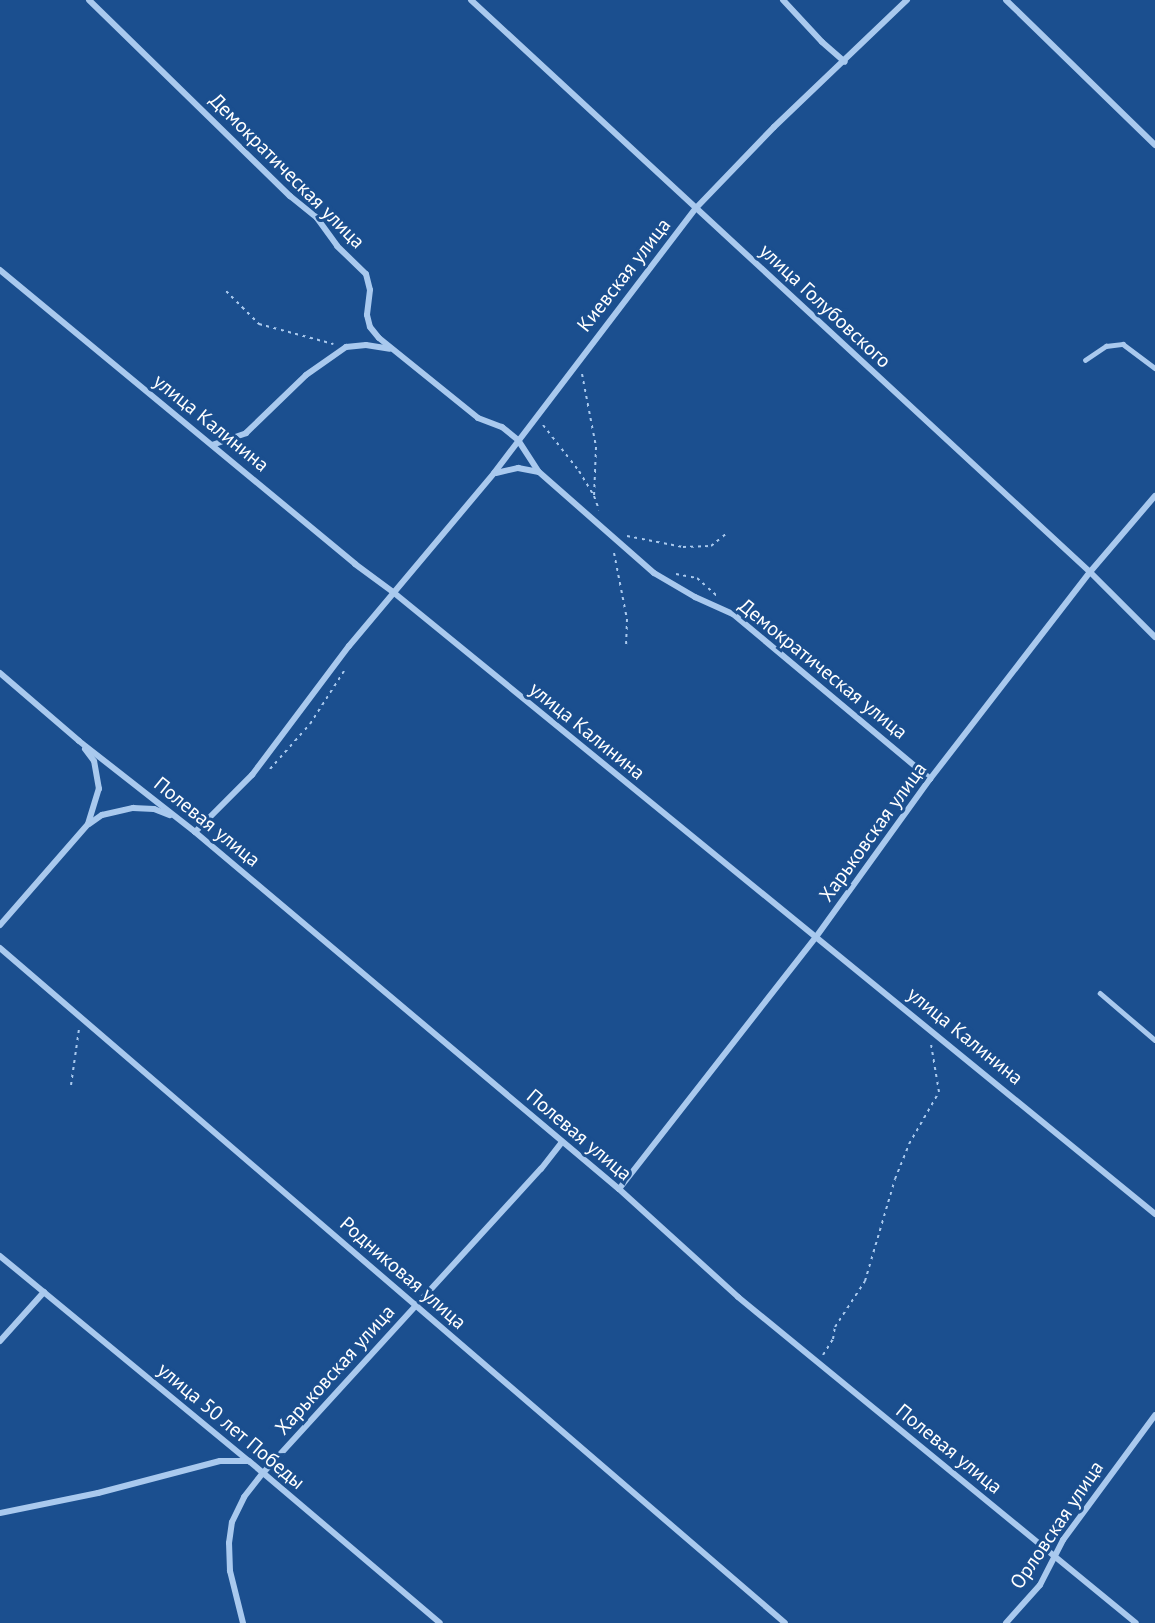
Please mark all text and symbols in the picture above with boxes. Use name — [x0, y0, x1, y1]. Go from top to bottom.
street label: Демократическая улица — [204, 88, 370, 254]
street label: Киевская улица — [572, 213, 676, 337]
street label: улица Голубовского — [754, 239, 896, 373]
street label: улица Калинина — [148, 369, 274, 477]
street label: Демократическая улица — [734, 594, 912, 744]
street label: улица Калинина — [524, 677, 650, 785]
street label: Харьковская улица — [814, 758, 932, 906]
street label: Полевая улица — [149, 772, 265, 872]
street label: улица Калинина — [902, 982, 1028, 1090]
street label: Полевая улица — [522, 1084, 636, 1186]
street label: Родниковая улица — [335, 1212, 471, 1334]
street label: Харьковская улица — [270, 1300, 400, 1440]
street label: улица 50 лет Победы — [152, 1357, 310, 1495]
street label: Полевая улица — [891, 1399, 1007, 1499]
street label: Орловская улица — [1005, 1456, 1109, 1594]

